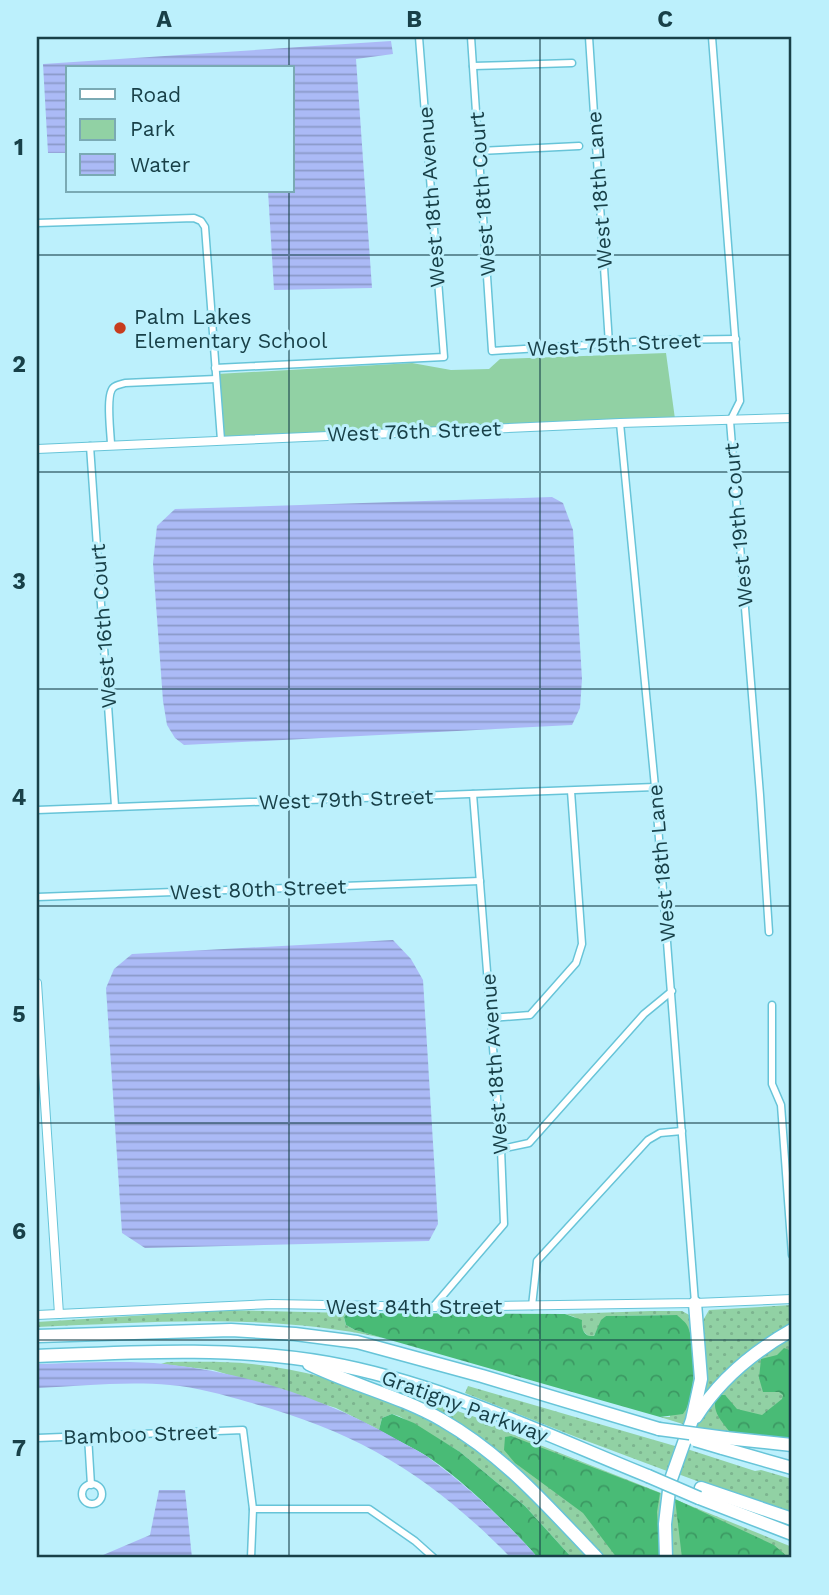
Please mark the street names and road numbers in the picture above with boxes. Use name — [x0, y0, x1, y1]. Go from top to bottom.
street label: West 18th Avenue — [412, 105, 450, 289]
street label: West 18th Lane — [581, 110, 617, 270]
street label: West 18th Court — [464, 111, 500, 277]
street label: West 75th Street — [526, 327, 702, 361]
street label: West 76th Street — [327, 415, 502, 447]
street label: West 19th Court — [718, 442, 758, 608]
street label: West 16th Court — [85, 543, 121, 709]
street label: West 79th Street — [258, 783, 434, 815]
street label: West 18th Lane — [642, 783, 680, 943]
street label: West 80th Street — [169, 873, 347, 905]
street label: West 18th Avenue — [475, 972, 513, 1156]
street label: West 84th Street — [326, 1294, 502, 1319]
street label: Gratigny Parkway — [378, 1364, 552, 1448]
street label: Bamboo Street — [62, 1419, 218, 1449]

